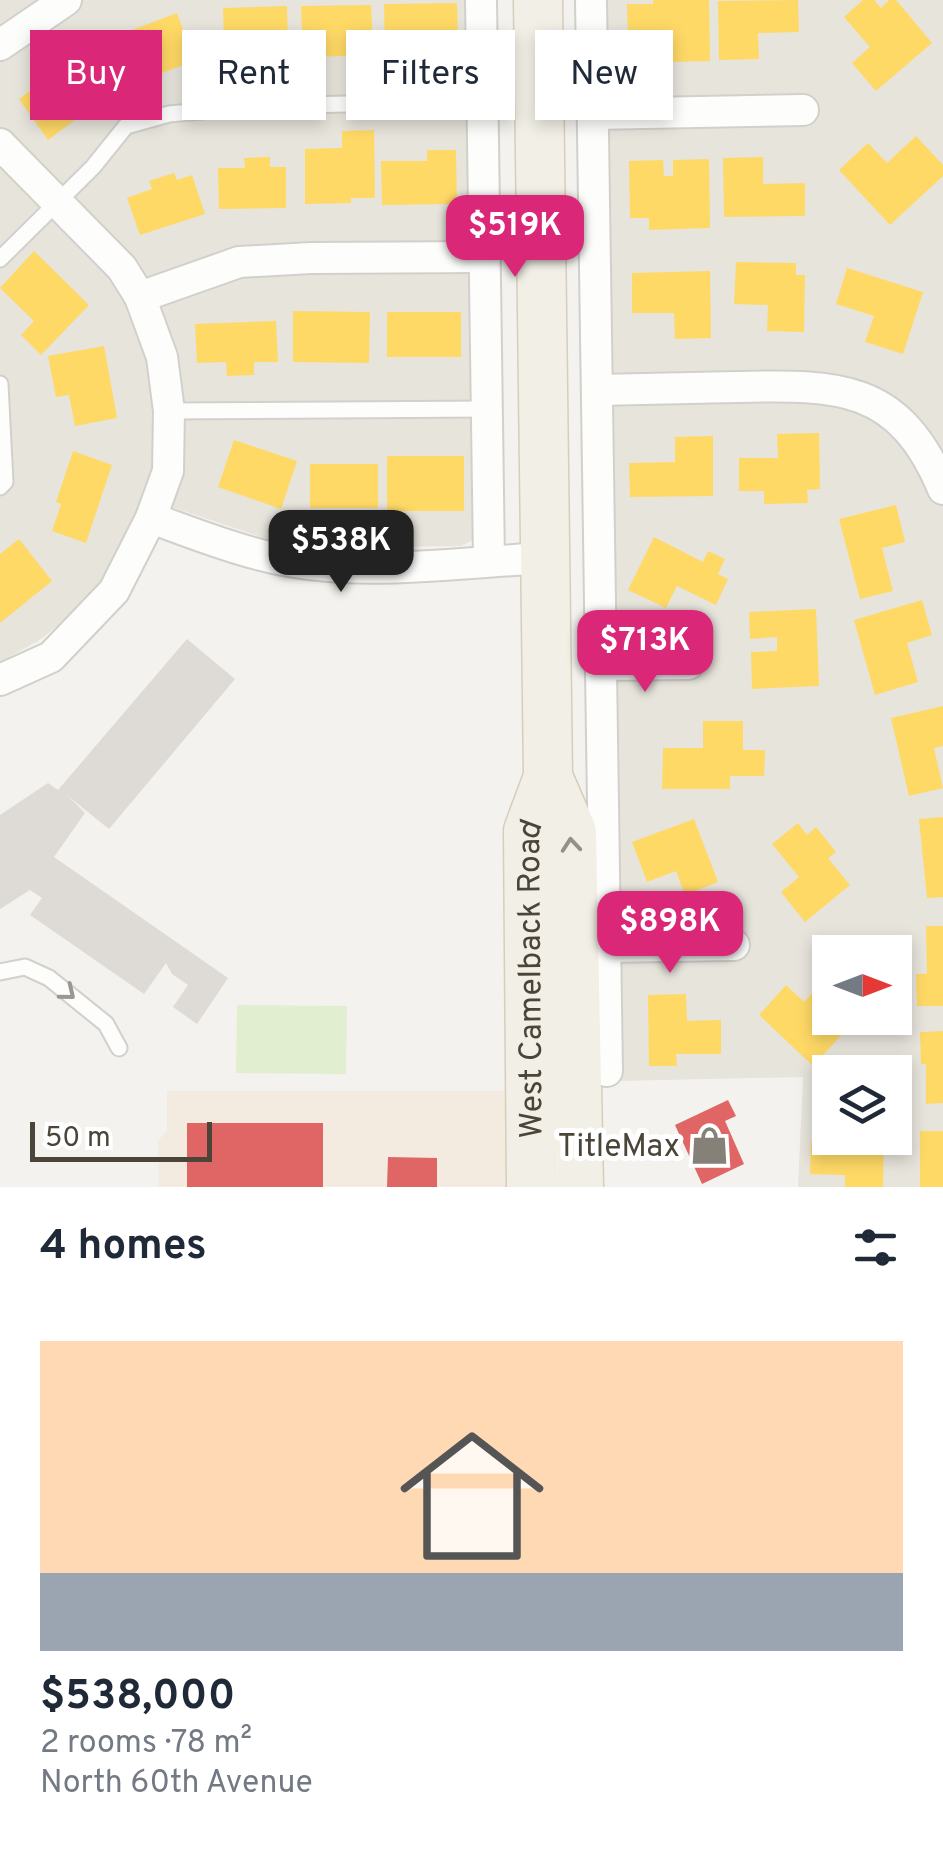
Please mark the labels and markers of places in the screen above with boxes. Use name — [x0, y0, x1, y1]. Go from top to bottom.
pin: $519K — [445, 195, 585, 280]
pin: $538K — [271, 510, 411, 595]
pin: $713K — [575, 610, 715, 695]
pin: $898K — [600, 891, 740, 976]
shop icon: TitleMax — [689, 1124, 731, 1166]
place label: TitleMax — [558, 1128, 680, 1168]

